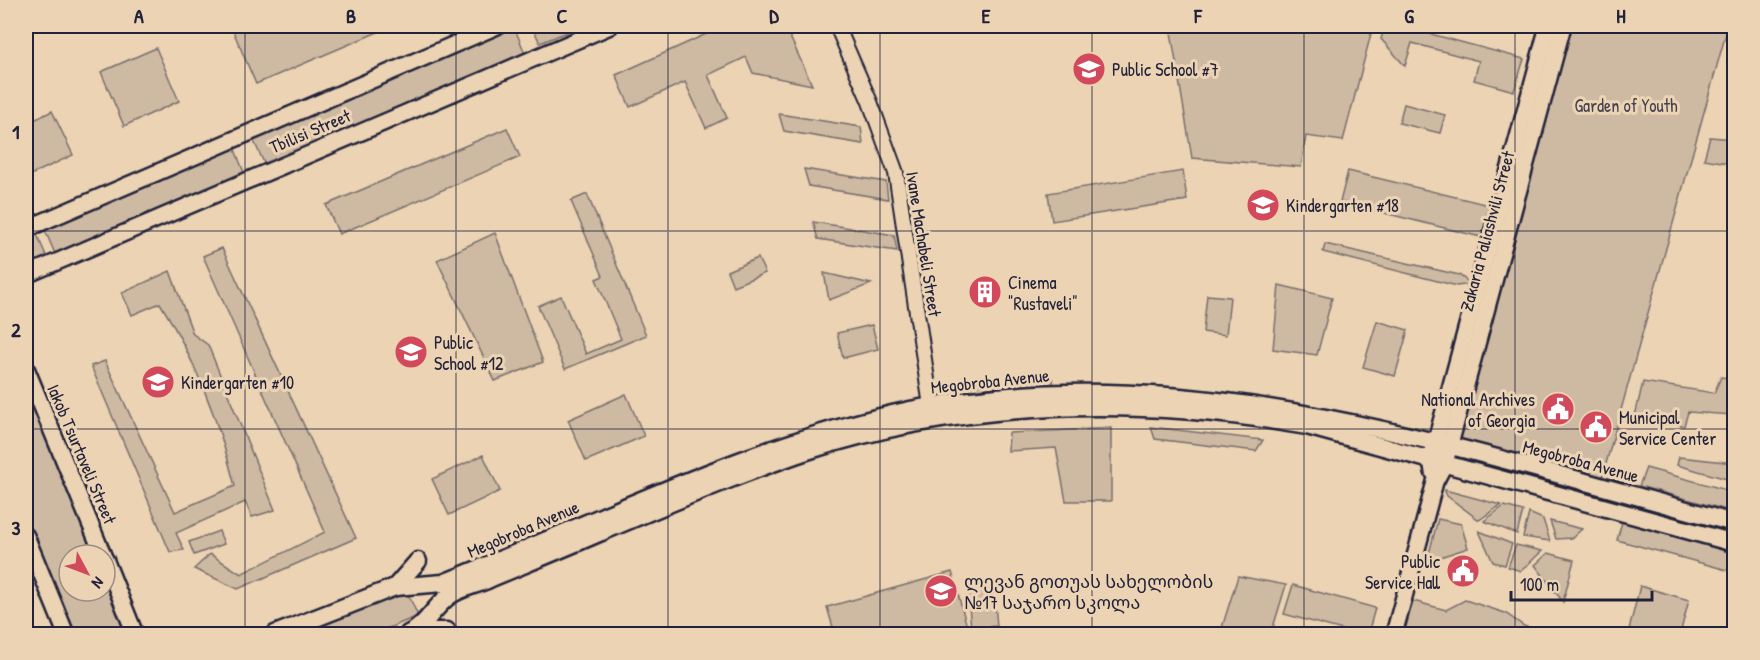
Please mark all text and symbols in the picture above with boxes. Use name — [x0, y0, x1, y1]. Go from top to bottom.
text: A — [134, 2, 144, 29]
text: B — [346, 2, 356, 29]
text: C — [557, 2, 568, 29]
text: D — [769, 2, 779, 29]
text: E — [982, 2, 991, 29]
text: F — [1193, 2, 1203, 29]
text: G — [1404, 2, 1414, 29]
text: H — [1616, 2, 1626, 29]
school or university icon: Public School #7 — [1071, 51, 1107, 87]
place label: Public School #7 — [1112, 57, 1219, 82]
park label: Garden of Youth — [1574, 93, 1678, 118]
street label: Tbilisi Street — [266, 102, 355, 159]
text: 1 — [12, 118, 20, 145]
street label: Zakaria Paliashvili Street — [1454, 147, 1521, 314]
street label: Ivane Machabeli Street — [900, 170, 948, 319]
school or university icon: Kindergarten #18 — [1245, 187, 1281, 223]
place label: Kindergarten #18 — [1286, 193, 1399, 218]
place label: Cinema "Rustaveli" — [1008, 270, 1078, 316]
building icon: Cinema "Rustaveli" — [967, 274, 1003, 310]
text: 2 — [11, 316, 21, 343]
place label: Public School #12 — [434, 330, 504, 376]
school or university icon: Public School #12 — [393, 334, 429, 370]
street label: Megobroba Avenue — [930, 362, 1050, 400]
school or university icon: Kindergarten #10 — [140, 364, 176, 400]
place label: Kindergarten #10 — [181, 370, 294, 395]
street label: Iakob Tsurtaveli Street — [41, 380, 123, 528]
place label: National Archives of Georgia — [1421, 387, 1535, 433]
public building icon: National Archives of Georgia — [1540, 391, 1576, 427]
place label: Municipal Service Center — [1619, 405, 1716, 451]
public building icon: Municipal Service Center — [1578, 409, 1614, 445]
street label: Megobroba Avenue — [1520, 434, 1642, 488]
street label: Megobroba Avenue — [463, 494, 583, 564]
text: 3 — [12, 514, 21, 541]
north arrow — [57, 543, 117, 603]
place label: Public Service Hall — [1365, 549, 1440, 595]
public building icon: Public Service Hall — [1445, 553, 1481, 589]
scale bar — [1511, 564, 1652, 602]
place label: ლევან გოთუას სახელობის №17 საჯარო სკოლა — [964, 569, 1213, 615]
text: N — [87, 572, 109, 594]
text: 100 m — [1520, 572, 1559, 597]
school or university icon: ლევან გოთუას სახელობის №17 საჯარო სკოლა — [923, 573, 959, 609]

